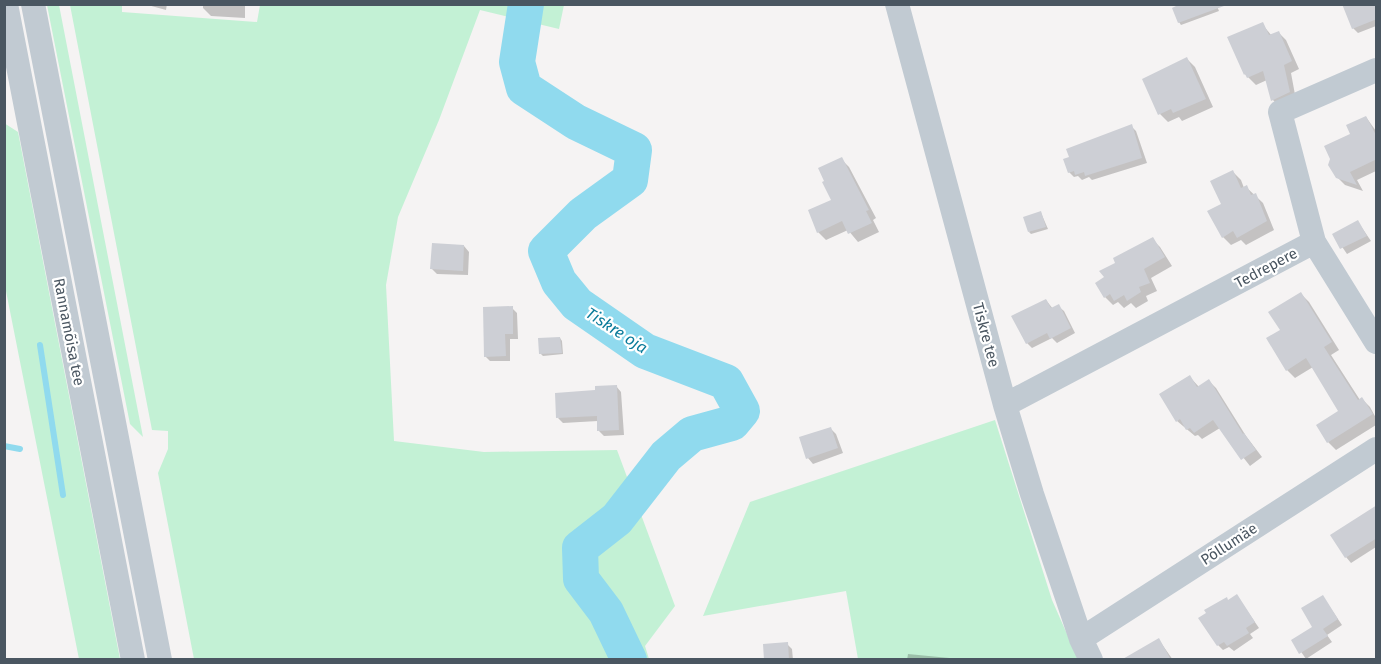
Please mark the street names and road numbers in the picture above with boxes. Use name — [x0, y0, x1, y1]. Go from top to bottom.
street label: Tedrepere — [1232, 244, 1300, 292]
street label: Rannamõisa tee — [50, 277, 88, 387]
street label: Tiskre tee — [969, 301, 1003, 369]
street label: Põllumäe — [1197, 519, 1261, 569]

